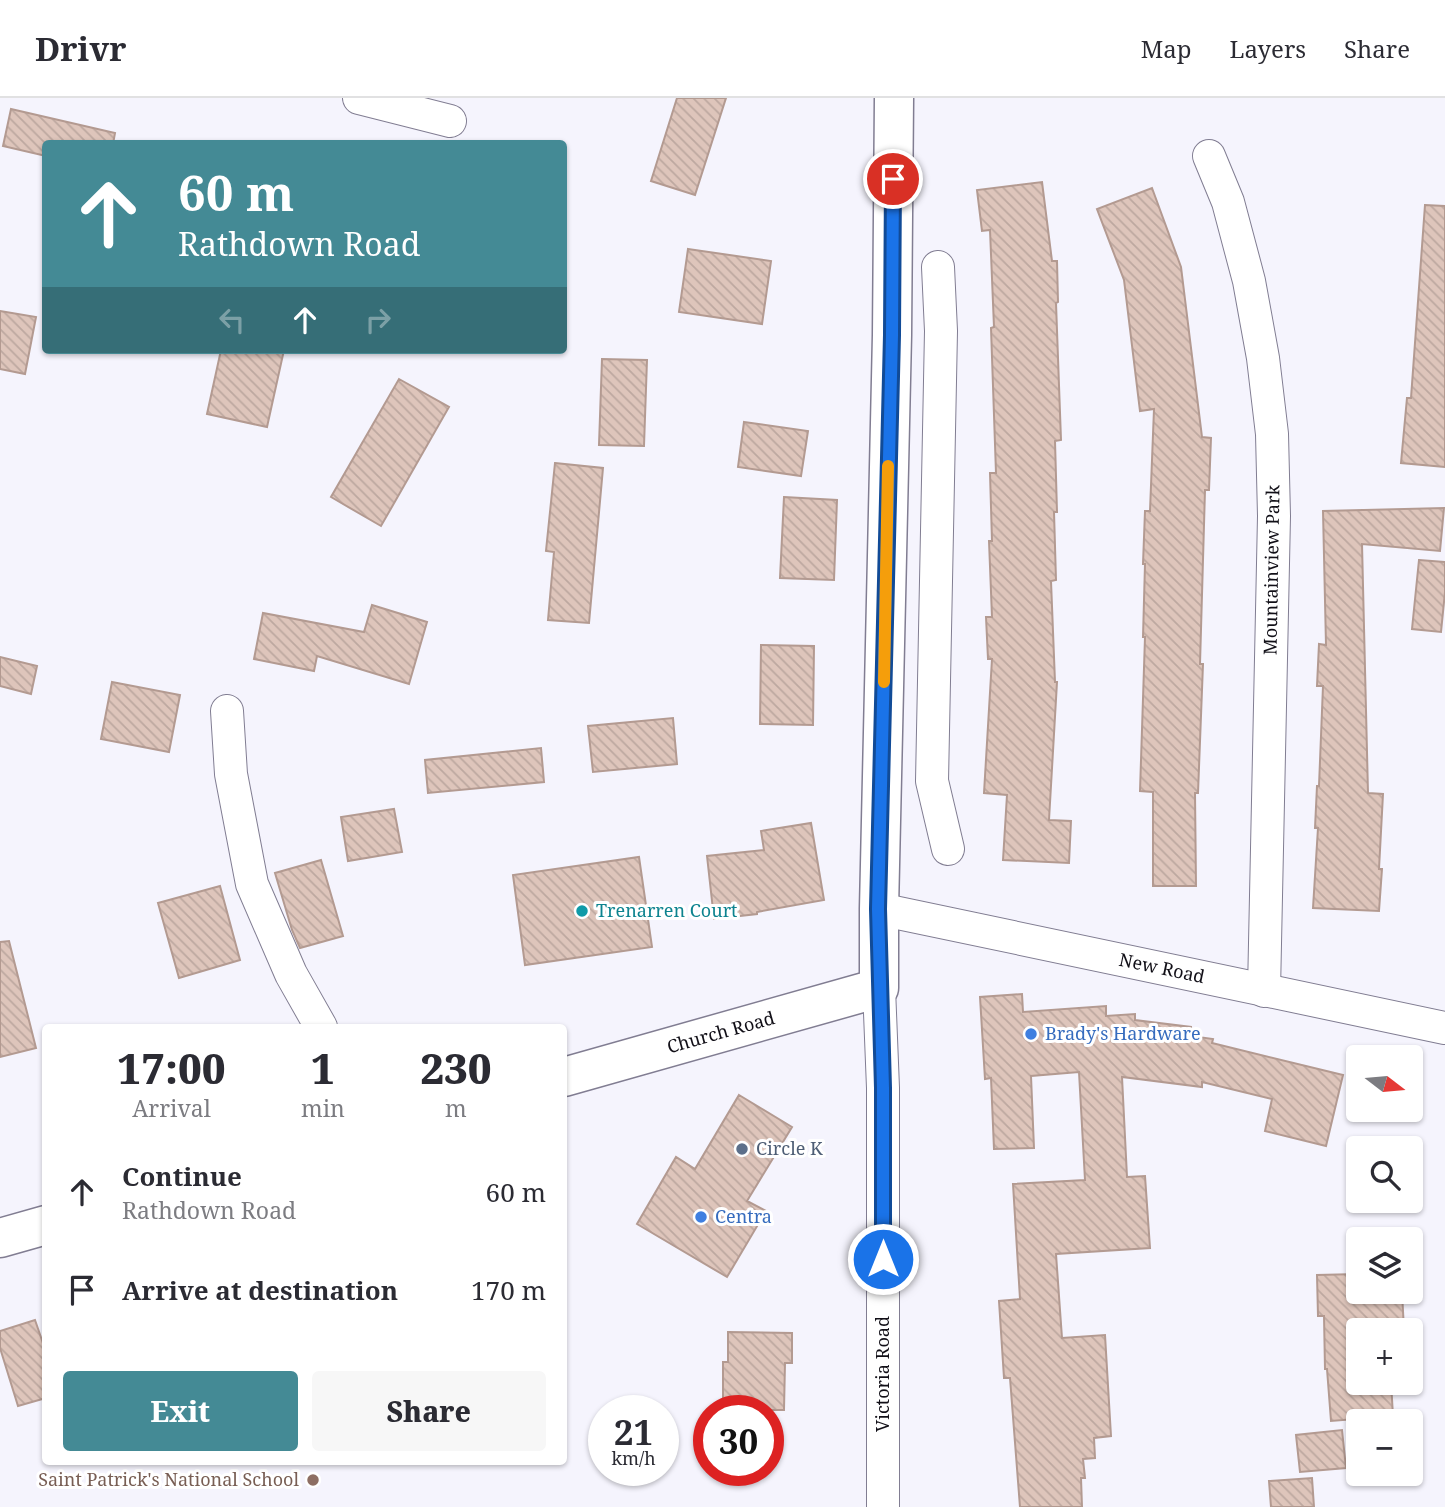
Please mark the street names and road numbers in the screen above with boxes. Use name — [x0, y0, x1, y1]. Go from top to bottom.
street label: Mountainview Park — [1258, 484, 1284, 655]
street label: New Road — [1117, 947, 1207, 988]
street label: Church Road — [664, 1005, 777, 1058]
street label: Victoria Road — [870, 1316, 894, 1432]

